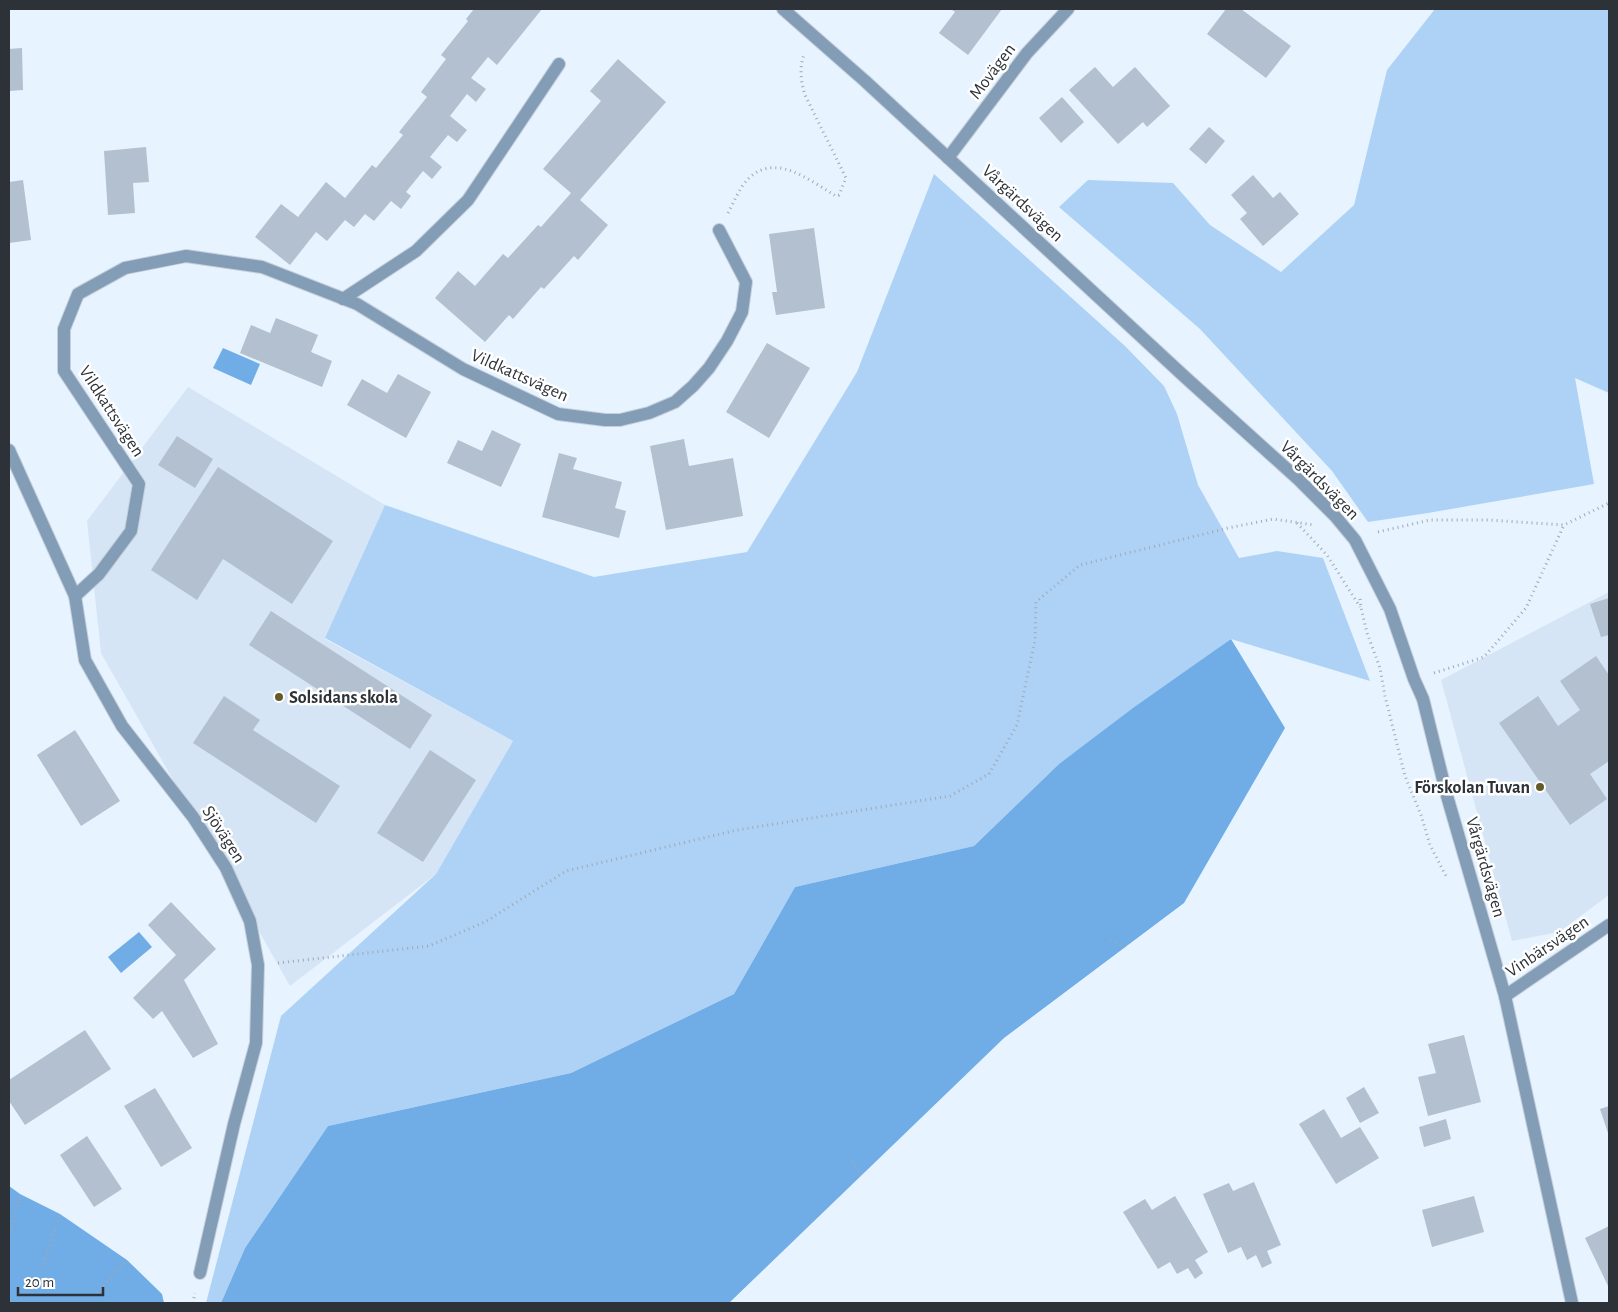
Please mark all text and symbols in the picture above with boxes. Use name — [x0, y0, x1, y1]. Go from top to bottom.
street label: Movägen — [966, 40, 1019, 103]
street label: Vårgärdsvägen — [978, 162, 1066, 246]
street label: Vildkattsvägen — [468, 346, 571, 405]
street label: Vildkattsvägen — [75, 363, 147, 460]
street label: Vårgärdsvägen — [1276, 438, 1362, 524]
place label: Solsidans skola — [289, 689, 398, 707]
marker: Solsidans skola — [273, 691, 285, 703]
place label: Förskolan Tuvan — [1414, 779, 1530, 797]
marker: Förskolan Tuvan — [1534, 781, 1546, 793]
street label: Sjövägen — [198, 803, 248, 866]
street label: Vårgärdsvägen — [1462, 815, 1508, 920]
street label: Vinbärsvägen — [1503, 913, 1592, 981]
scale bar — [18, 1264, 102, 1296]
text: 20 m — [25, 1275, 54, 1290]

